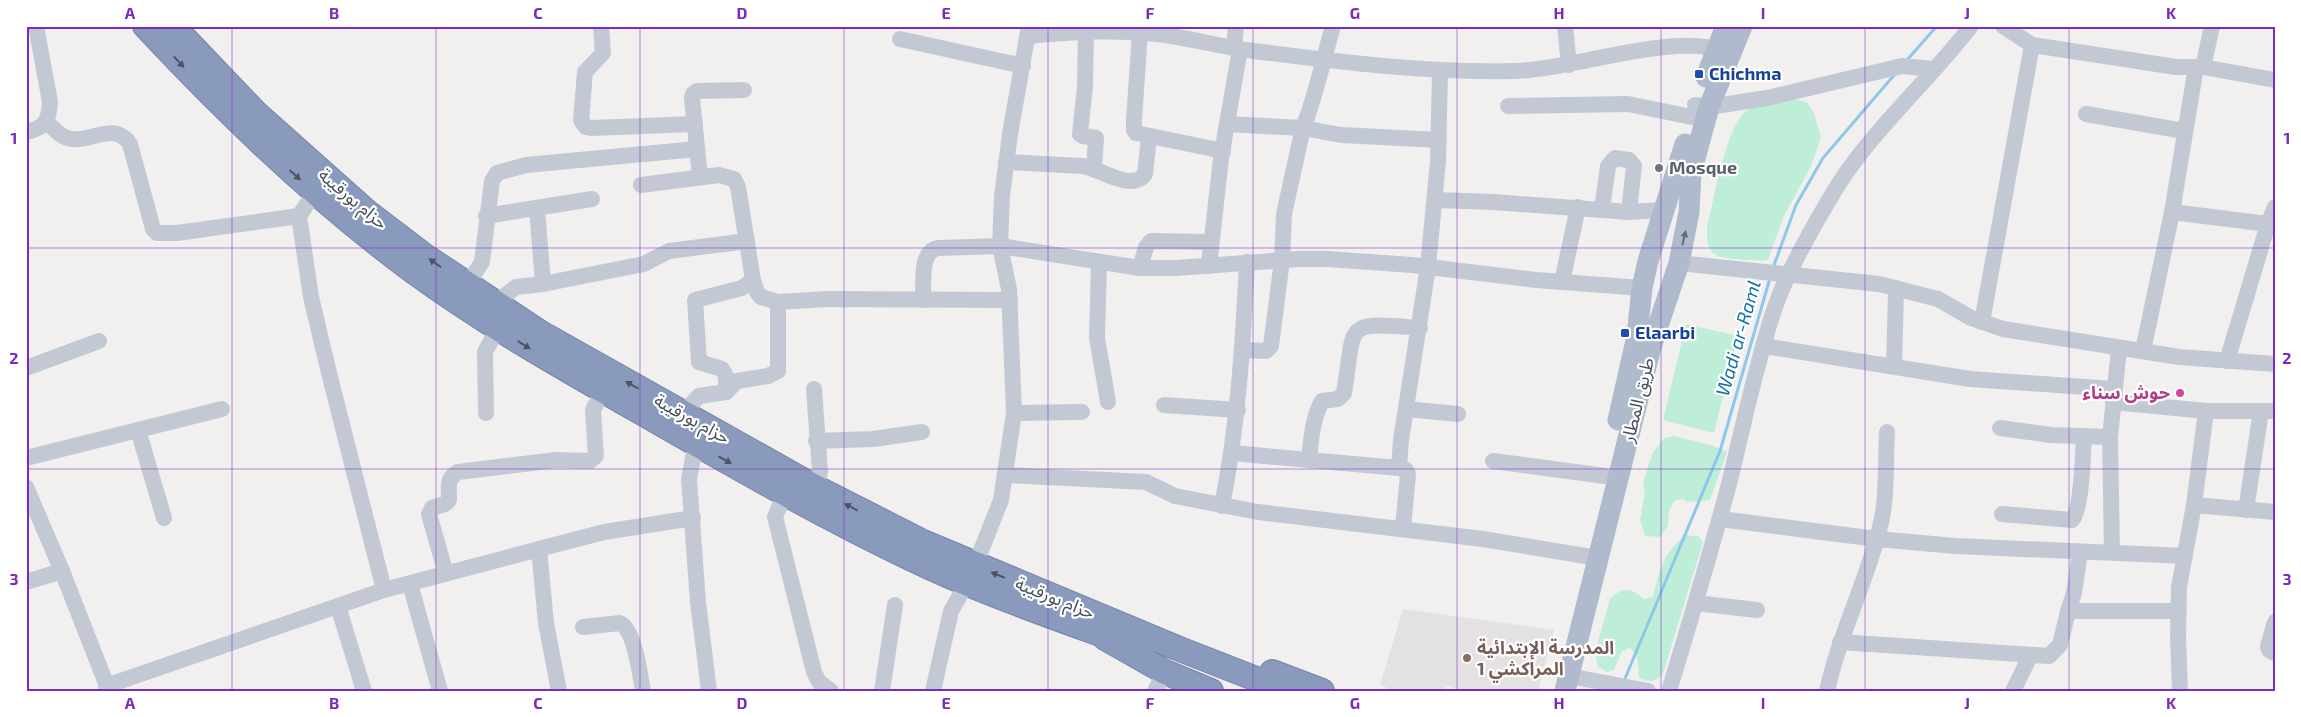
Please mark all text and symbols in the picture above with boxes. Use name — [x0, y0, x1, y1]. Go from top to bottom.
text: A — [125, 3, 136, 22]
text: B — [329, 3, 339, 22]
text: C — [533, 3, 543, 22]
text: D — [737, 3, 748, 22]
text: E — [941, 3, 951, 22]
text: F — [1146, 3, 1155, 22]
text: G — [1350, 3, 1360, 22]
text: H — [1553, 3, 1565, 22]
text: I — [1761, 3, 1765, 22]
text: J — [1964, 3, 1970, 22]
text: K — [2166, 3, 2177, 22]
one-way arrow — [173, 56, 184, 68]
place label: Chichma — [1709, 62, 1781, 84]
marker: Chichma — [1693, 68, 1705, 80]
text: 1 — [11, 128, 17, 147]
text: 1 — [2284, 128, 2290, 147]
place label: Mosque — [1669, 156, 1737, 178]
marker: Mosque — [1653, 162, 1665, 174]
street label: حزام بورقيبة — [312, 163, 393, 237]
one-way arrow — [289, 169, 301, 180]
one-way arrow — [1680, 230, 1688, 245]
one-way arrow — [428, 258, 442, 268]
water label: Wadi ar-Raml — [1710, 277, 1765, 398]
place label: Elaarbi — [1635, 321, 1695, 343]
marker: Elaarbi — [1619, 327, 1631, 339]
one-way arrow — [517, 340, 530, 349]
text: 2 — [9, 348, 19, 367]
text: 2 — [2282, 348, 2292, 367]
street label: طريق المطار — [1616, 355, 1659, 446]
one-way arrow — [626, 381, 639, 390]
place label: حوش سناء — [2083, 381, 2170, 403]
marker: حوش سناء — [2174, 387, 2186, 399]
street label: حزام بورقيبة — [649, 388, 734, 451]
one-way arrow — [718, 456, 733, 464]
one-way arrow — [844, 502, 858, 511]
text: 3 — [9, 569, 19, 588]
text: 3 — [2282, 569, 2292, 588]
one-way arrow — [990, 571, 1005, 579]
street label: حزام بورقيبة — [1011, 571, 1098, 627]
place label: المدرسة الإبتدائية المراكشي 1 — [1477, 636, 1614, 683]
marker: المدرسة الإبتدائية المراكشي 1 — [1461, 652, 1473, 664]
text: A — [125, 693, 136, 712]
text: B — [329, 693, 339, 712]
text: C — [533, 693, 543, 712]
text: D — [737, 693, 748, 712]
text: E — [941, 693, 951, 712]
text: F — [1146, 693, 1155, 712]
text: G — [1350, 693, 1360, 712]
text: H — [1553, 693, 1565, 712]
text: I — [1761, 693, 1765, 712]
text: J — [1964, 693, 1970, 712]
text: K — [2166, 693, 2177, 712]

